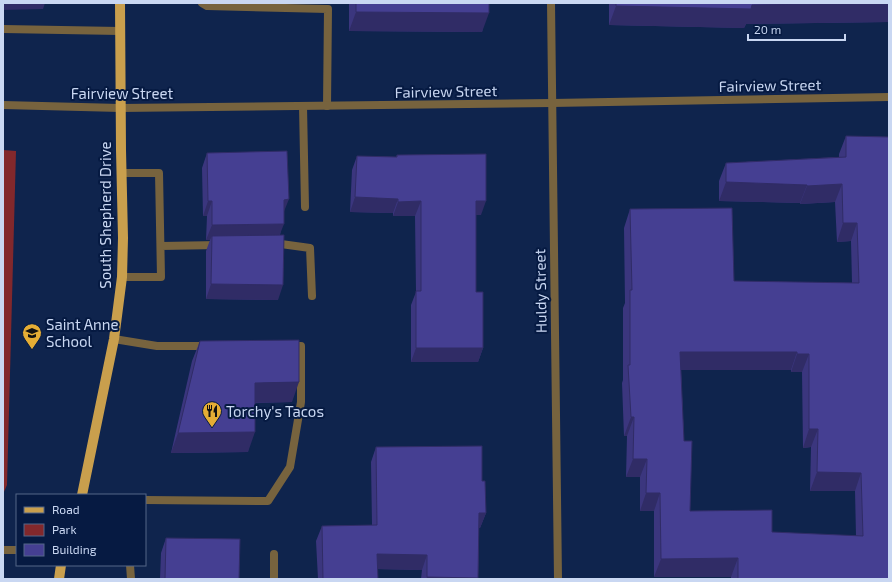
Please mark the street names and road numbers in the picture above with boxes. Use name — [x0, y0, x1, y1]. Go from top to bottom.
street label: Fairview Street — [719, 75, 822, 95]
street label: Fairview Street — [395, 81, 498, 101]
street label: Fairview Street — [71, 84, 174, 102]
street label: South Shepherd Drive — [96, 141, 114, 289]
street label: Huldy Street — [530, 248, 550, 333]

